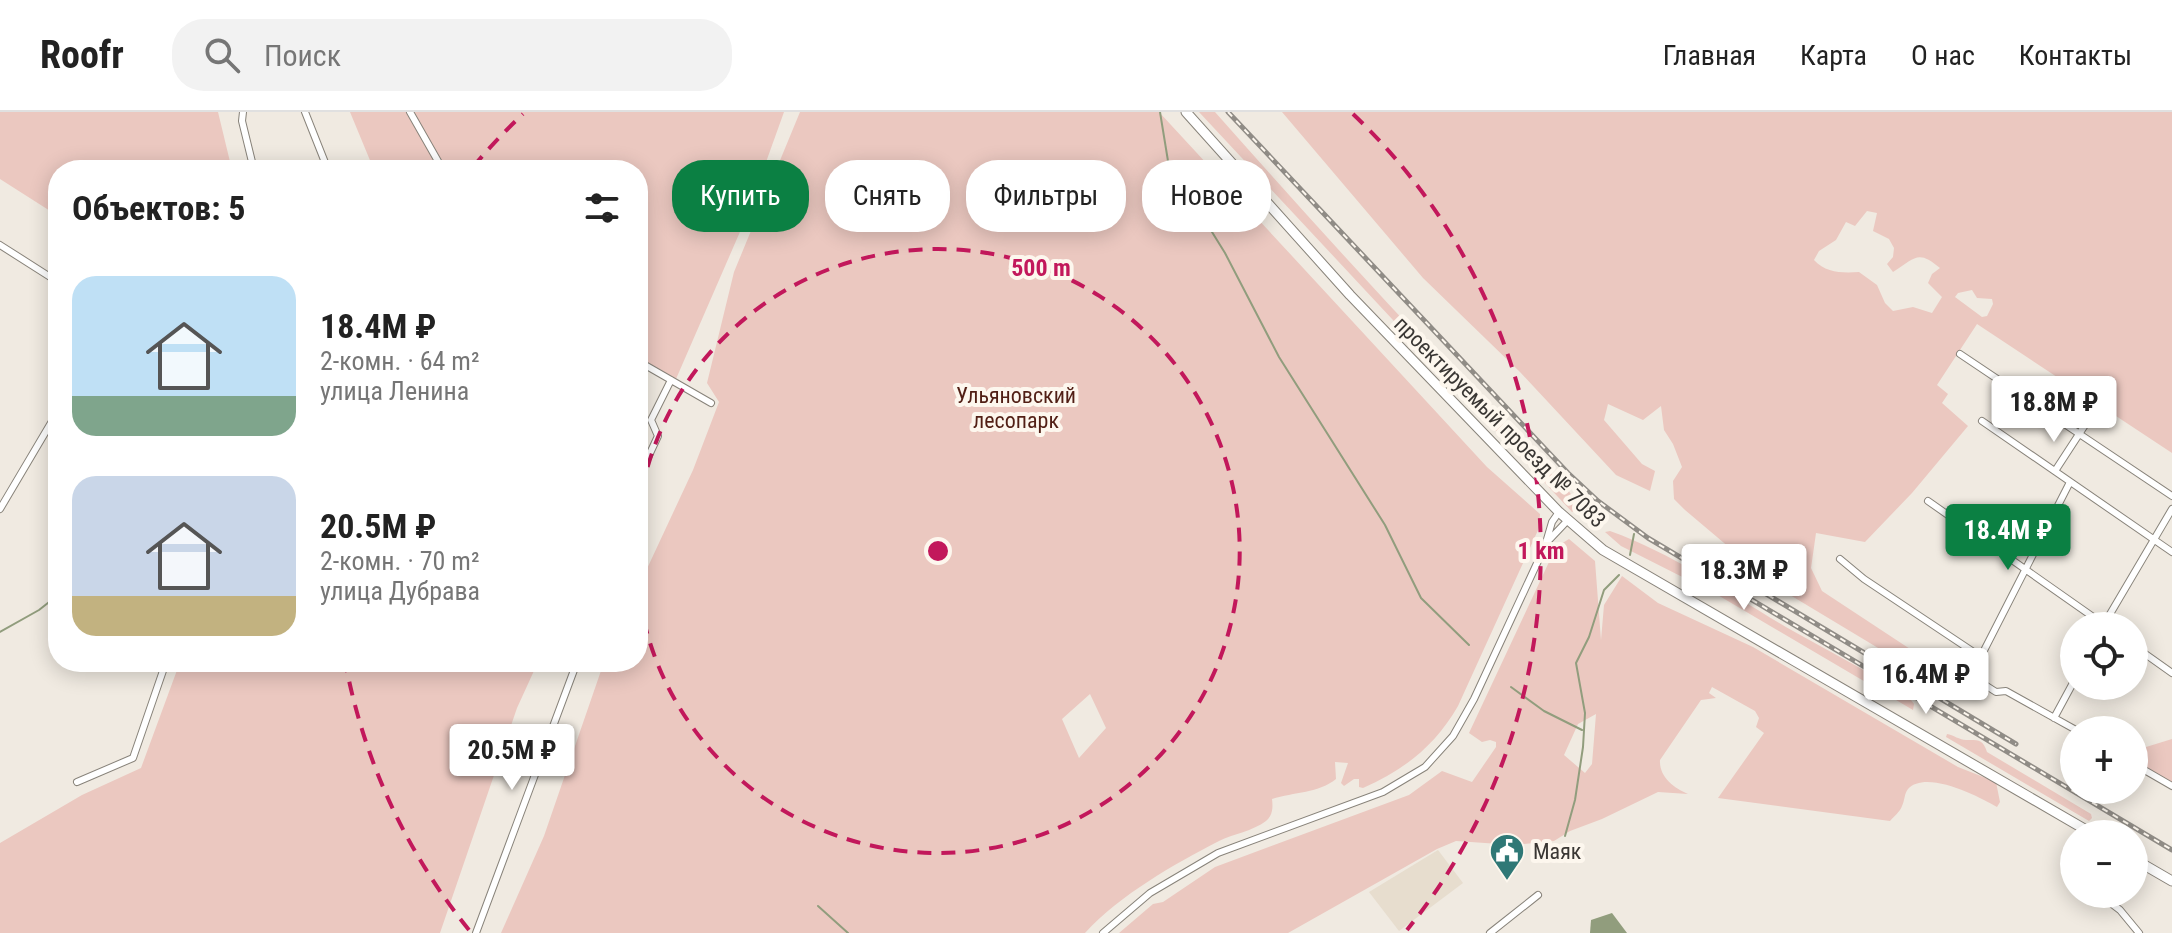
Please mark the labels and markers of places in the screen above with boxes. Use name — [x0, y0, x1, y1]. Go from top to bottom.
pin: 18.8M ₽ — [1980, 376, 2128, 444]
pin: 18.4M ₽ — [1934, 504, 2082, 572]
centre of rings — [924, 537, 952, 565]
pin: 18.3M ₽ — [1670, 544, 1818, 612]
pin: 16.4M ₽ — [1852, 648, 2000, 716]
pin: 20.5M ₽ — [438, 724, 586, 792]
public building icon: Маяк — [1488, 832, 1526, 882]
place label: Маяк — [1533, 839, 1582, 864]

